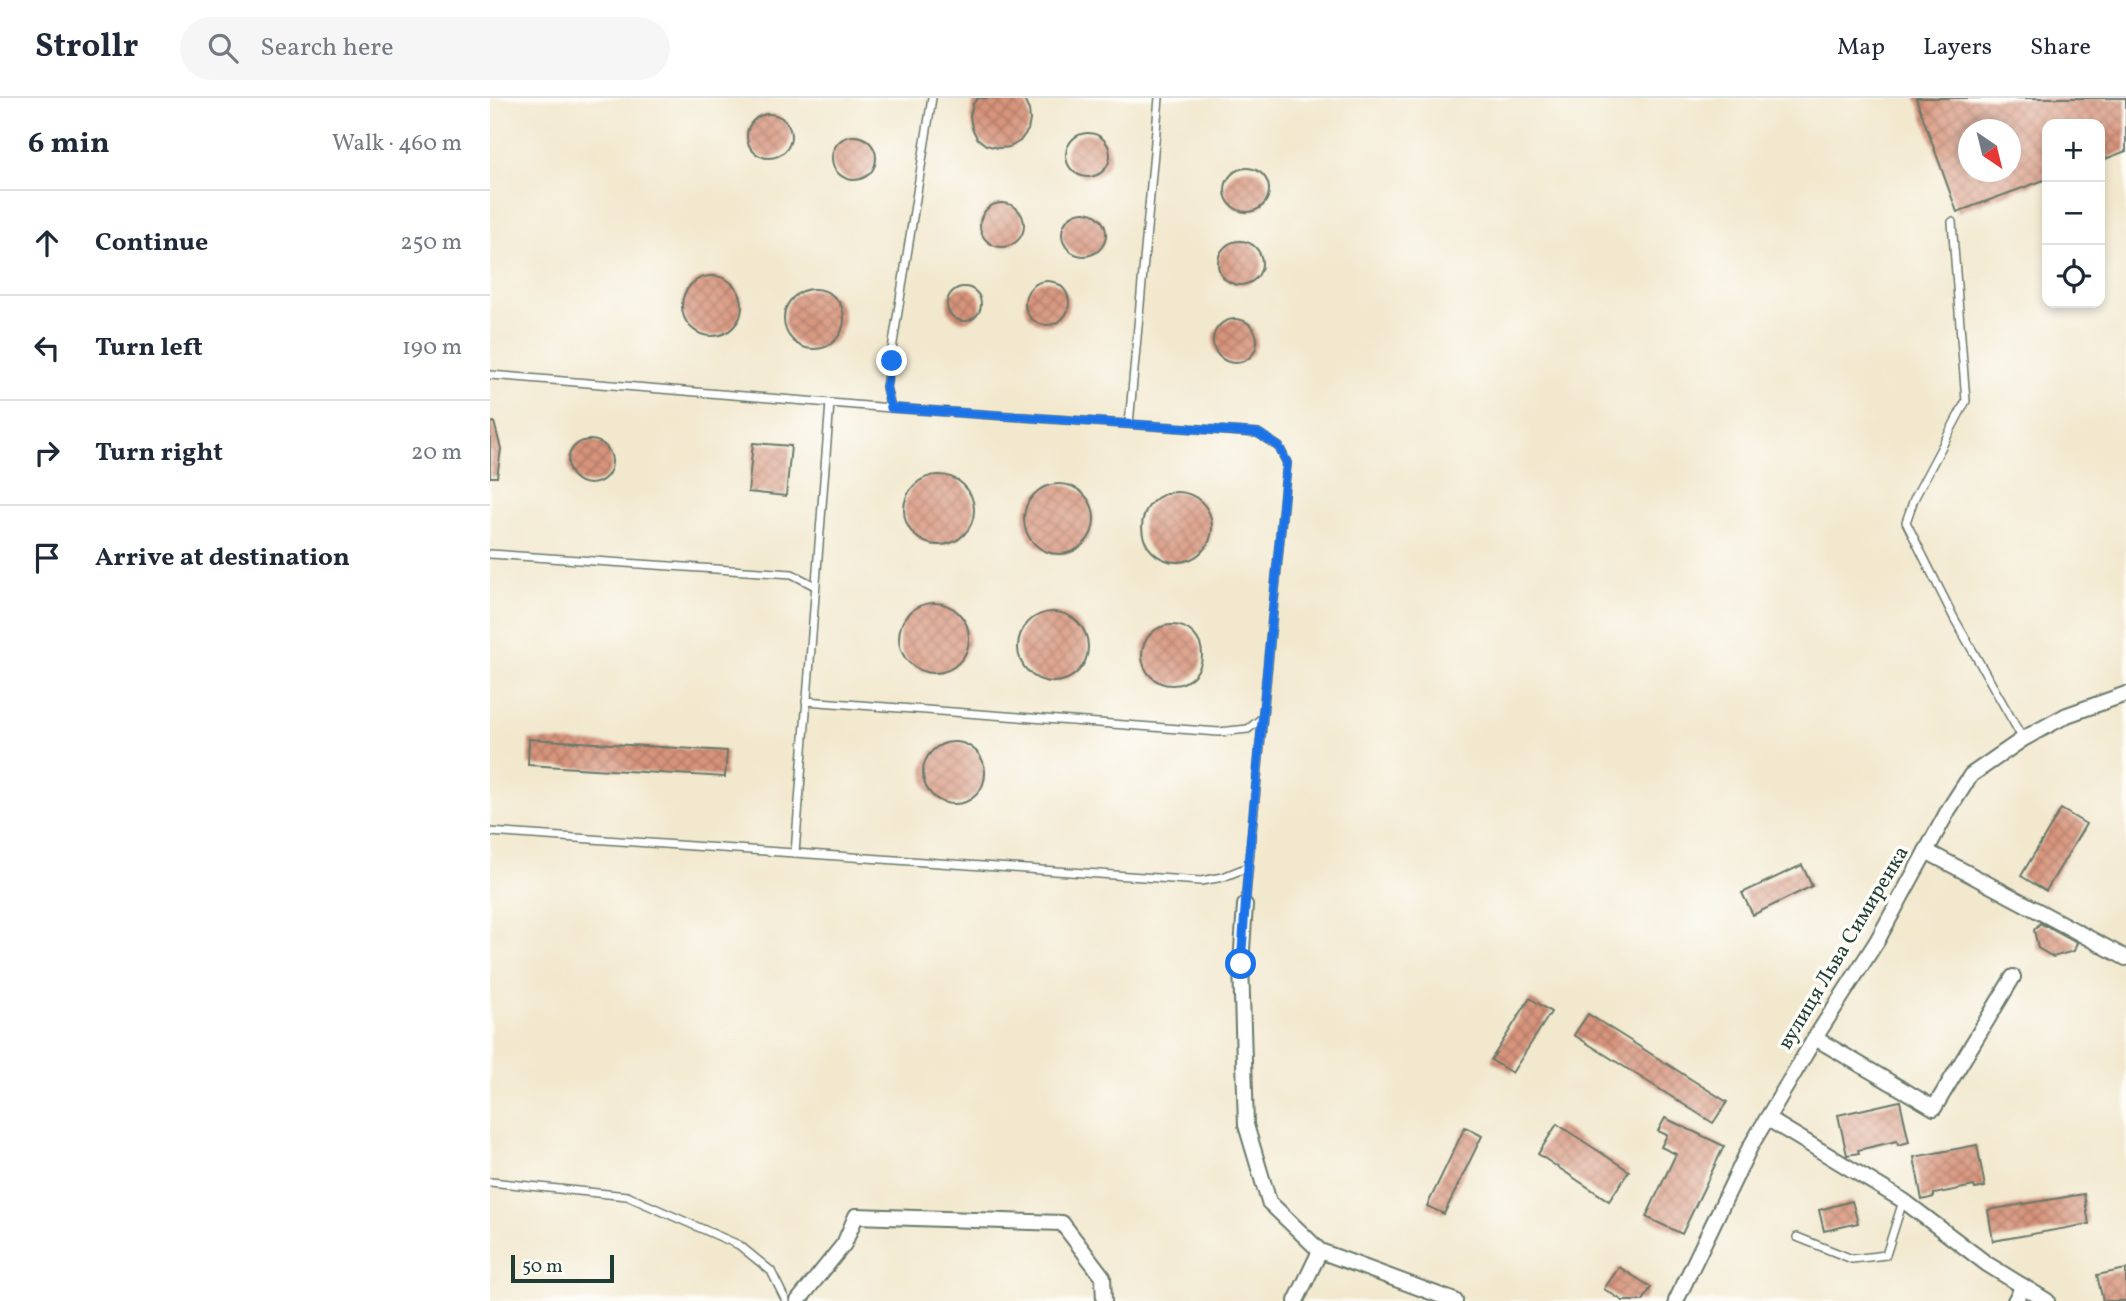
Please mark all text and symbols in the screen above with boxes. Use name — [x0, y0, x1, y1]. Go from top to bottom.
search box — [180, 17, 670, 80]
text: Strollr — [35, 25, 138, 71]
icon: search — [204, 29, 242, 67]
text: Search here — [260, 30, 394, 66]
text: Map — [1837, 31, 1885, 65]
text: Layers — [1923, 31, 1992, 65]
text: Share — [2030, 31, 2091, 65]
north arrow — [1958, 119, 2021, 182]
map controls — [2042, 119, 2105, 308]
button: + — [2042, 119, 2105, 182]
text: 6 min — [28, 123, 110, 165]
text: Walk · 460 m — [332, 128, 462, 160]
button: − — [2042, 182, 2105, 245]
icon: ahead — [28, 224, 66, 262]
text: Continue — [95, 225, 208, 261]
text: 250 m — [400, 227, 462, 259]
button: locate — [2042, 245, 2105, 308]
icon: left — [28, 329, 66, 367]
text: Turn left — [95, 330, 203, 366]
text: 190 m — [402, 332, 462, 364]
route end — [876, 345, 907, 376]
icon: right — [28, 434, 66, 472]
text: Turn right — [95, 435, 223, 471]
text: 20 m — [411, 437, 462, 469]
icon: arrive — [28, 539, 66, 577]
text: Arrive at destination — [95, 540, 350, 576]
street label: вулиця Льва Симиренка — [1772, 841, 1916, 1055]
route start — [1225, 948, 1256, 979]
scale bar — [511, 1252, 614, 1284]
text: 50 m — [522, 1254, 563, 1280]

